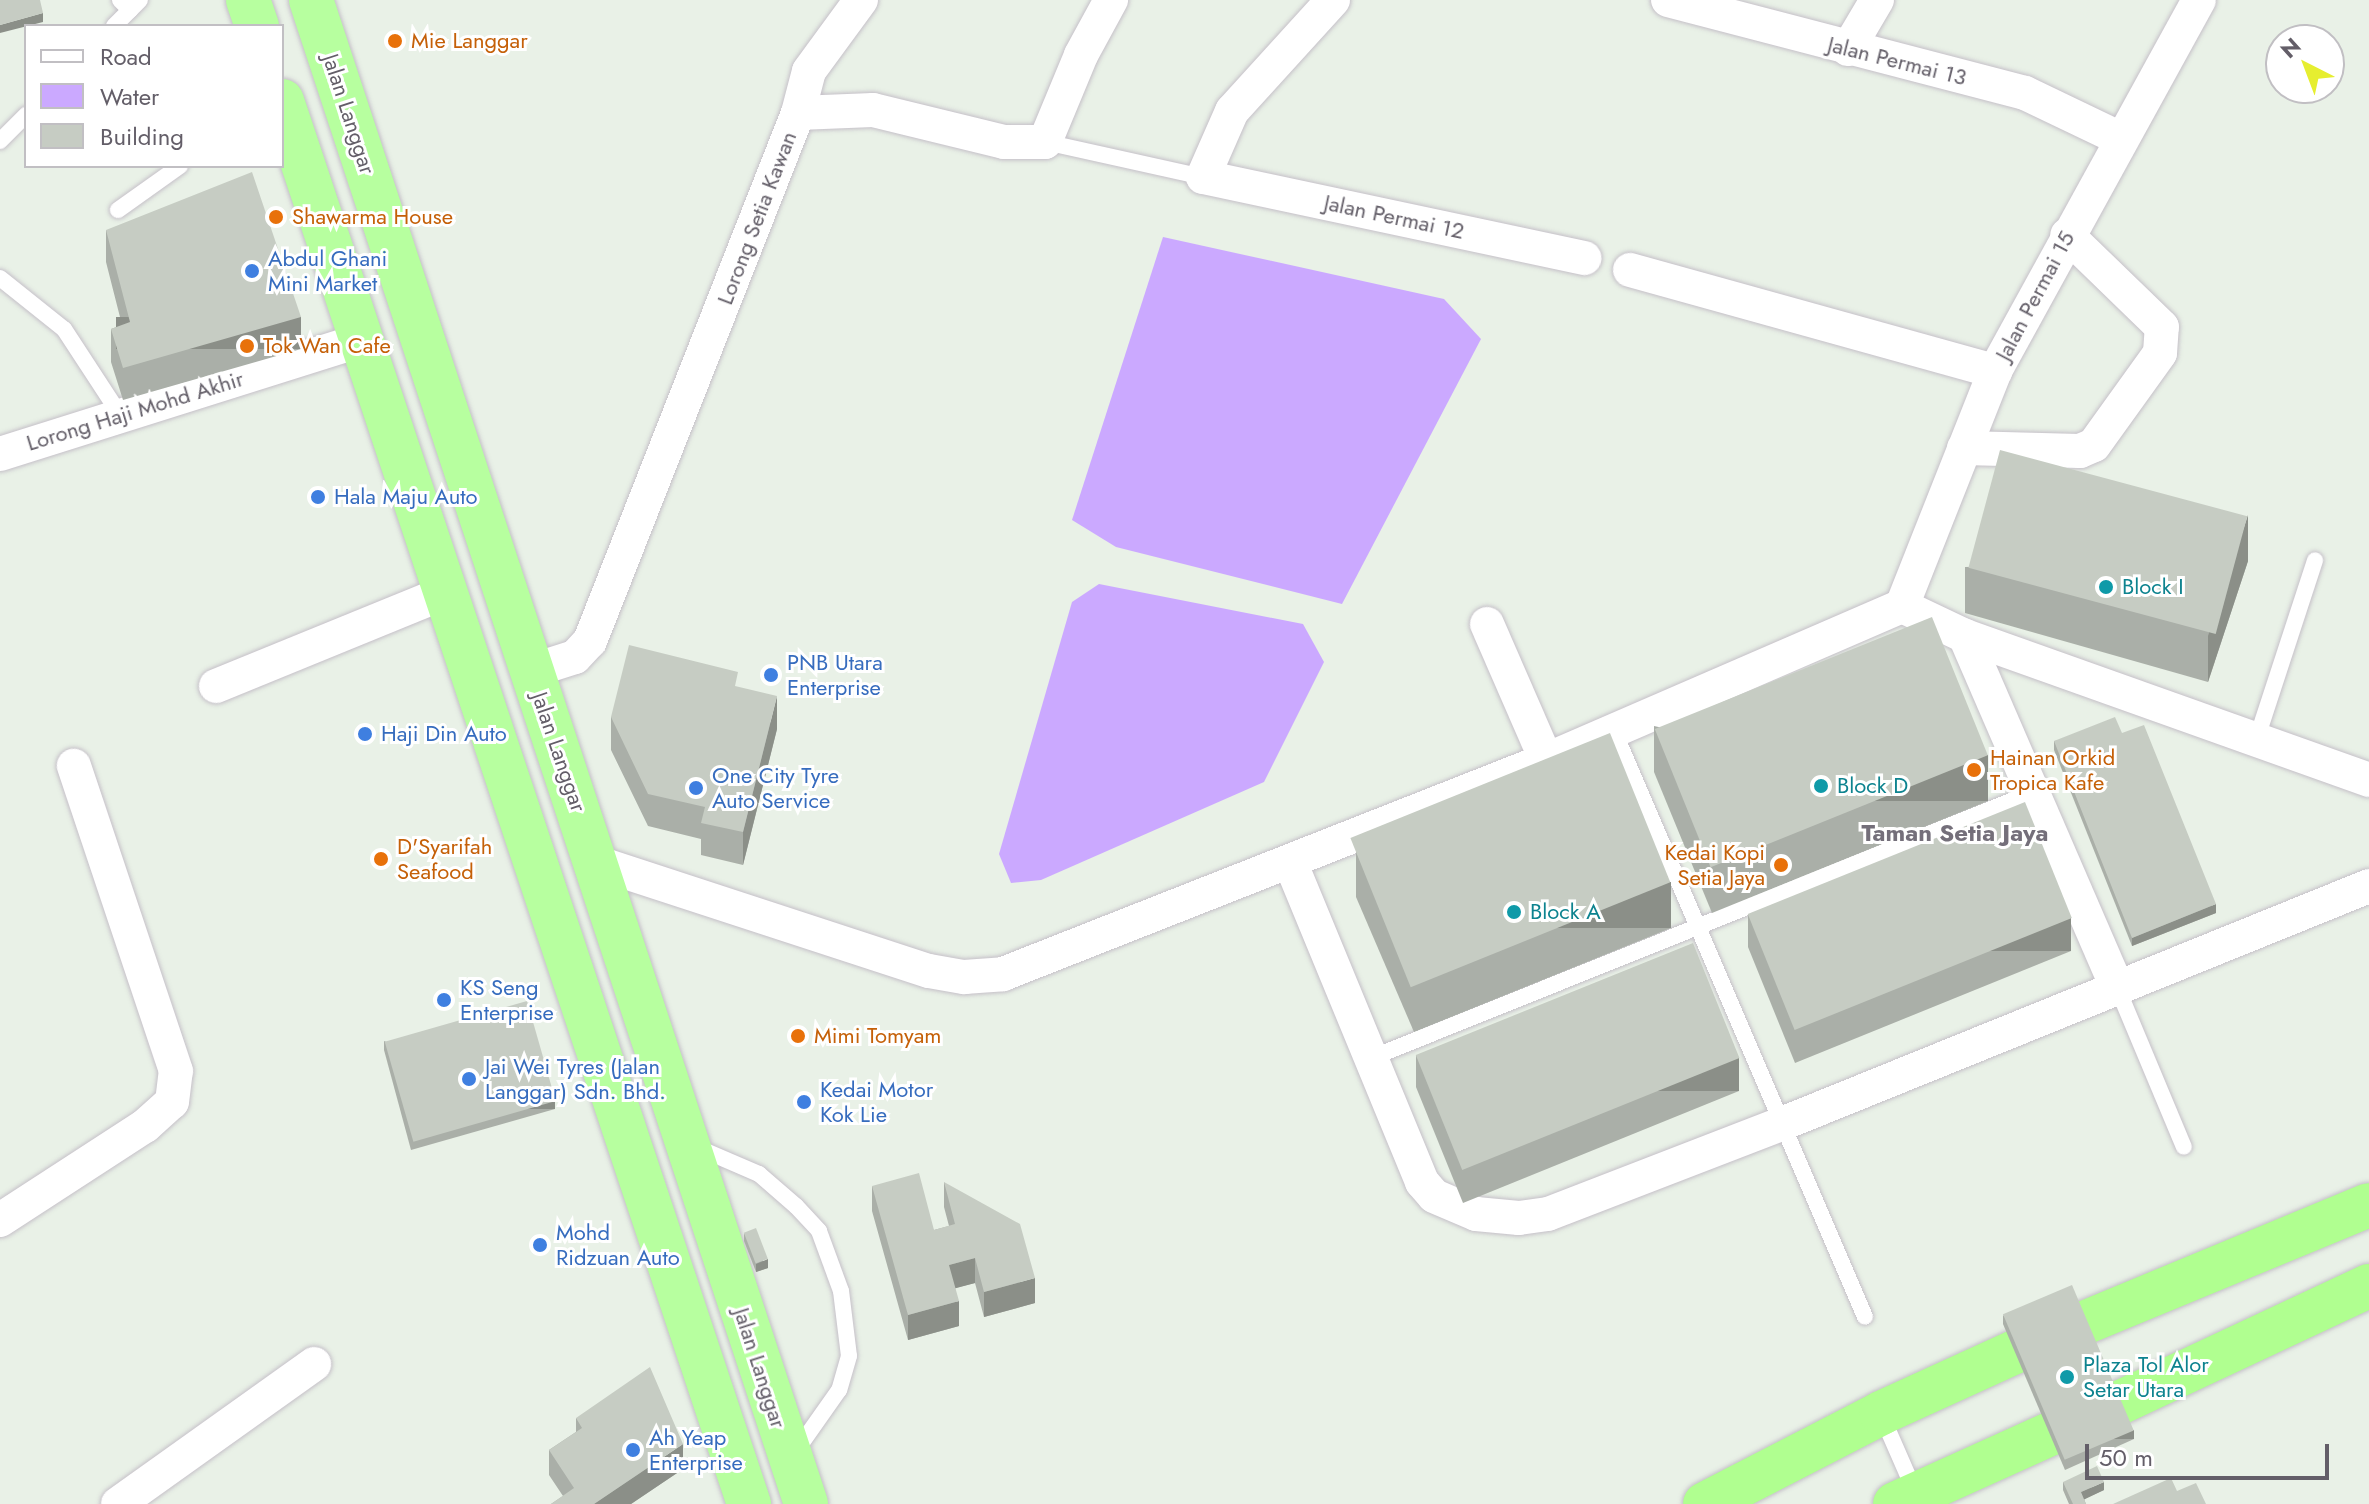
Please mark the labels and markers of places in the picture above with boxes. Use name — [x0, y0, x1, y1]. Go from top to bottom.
place label: Mie Langgar — [411, 28, 528, 54]
marker: Mie Langgar — [386, 32, 404, 50]
place label: Shawarma House — [292, 204, 453, 230]
marker: Shawarma House — [267, 208, 285, 226]
place label: Abdul Ghani Mini Market — [268, 245, 387, 296]
marker: Abdul Ghani Mini Market — [243, 262, 261, 280]
place label: Tok Wan Cafe — [263, 333, 391, 359]
marker: Tok Wan Cafe — [238, 337, 256, 355]
place label: Hala Maju Auto — [334, 484, 478, 510]
marker: Hala Maju Auto — [309, 488, 327, 506]
place label: Block I — [2122, 574, 2184, 600]
marker: Block I — [2097, 578, 2115, 596]
place label: PNB Utara Enterprise — [787, 649, 883, 700]
marker: PNB Utara Enterprise — [762, 666, 780, 684]
place label: Haji Din Auto — [381, 721, 507, 747]
marker: Haji Din Auto — [356, 725, 374, 743]
place label: Hainan Orkid Tropica Kafe — [1990, 744, 2115, 796]
marker: Hainan Orkid Tropica Kafe — [1965, 761, 1983, 779]
place label: One City Tyre Auto Service — [712, 762, 839, 814]
place label: Block D — [1837, 773, 1908, 799]
marker: Block D — [1812, 777, 1830, 795]
marker: One City Tyre Auto Service — [687, 779, 705, 797]
place label: D'Syarifah Seafood — [397, 833, 492, 884]
place label: Kedai Kopi Setia Jaya — [1664, 839, 1765, 890]
marker: D'Syarifah Seafood — [372, 850, 390, 868]
marker: Kedai Kopi Setia Jaya — [1772, 856, 1790, 874]
place label: Block A — [1530, 899, 1601, 925]
marker: Block A — [1505, 903, 1523, 921]
place label: KS Seng Enterprise — [460, 974, 554, 1026]
marker: KS Seng Enterprise — [435, 991, 453, 1009]
place label: Mimi Tomyam — [814, 1023, 942, 1049]
marker: Mimi Tomyam — [789, 1027, 807, 1045]
place label: Jai Wei Tyres (Jalan Langgar) Sdn. Bhd. — [485, 1053, 666, 1104]
marker: Jai Wei Tyres (Jalan Langgar) Sdn. Bhd. — [460, 1070, 478, 1088]
place label: Kedai Motor Kok Lie — [820, 1076, 933, 1128]
marker: Kedai Motor Kok Lie — [795, 1093, 813, 1111]
place label: Mohd Ridzuan Auto — [556, 1219, 680, 1270]
marker: Mohd Ridzuan Auto — [531, 1236, 549, 1254]
place label: Plaza Tol Alor Setar Utara — [2083, 1351, 2209, 1402]
marker: Plaza Tol Alor Setar Utara — [2058, 1368, 2076, 1386]
place label: Ah Yeap Enterprise — [649, 1424, 743, 1476]
marker: Ah Yeap Enterprise — [624, 1441, 642, 1459]

